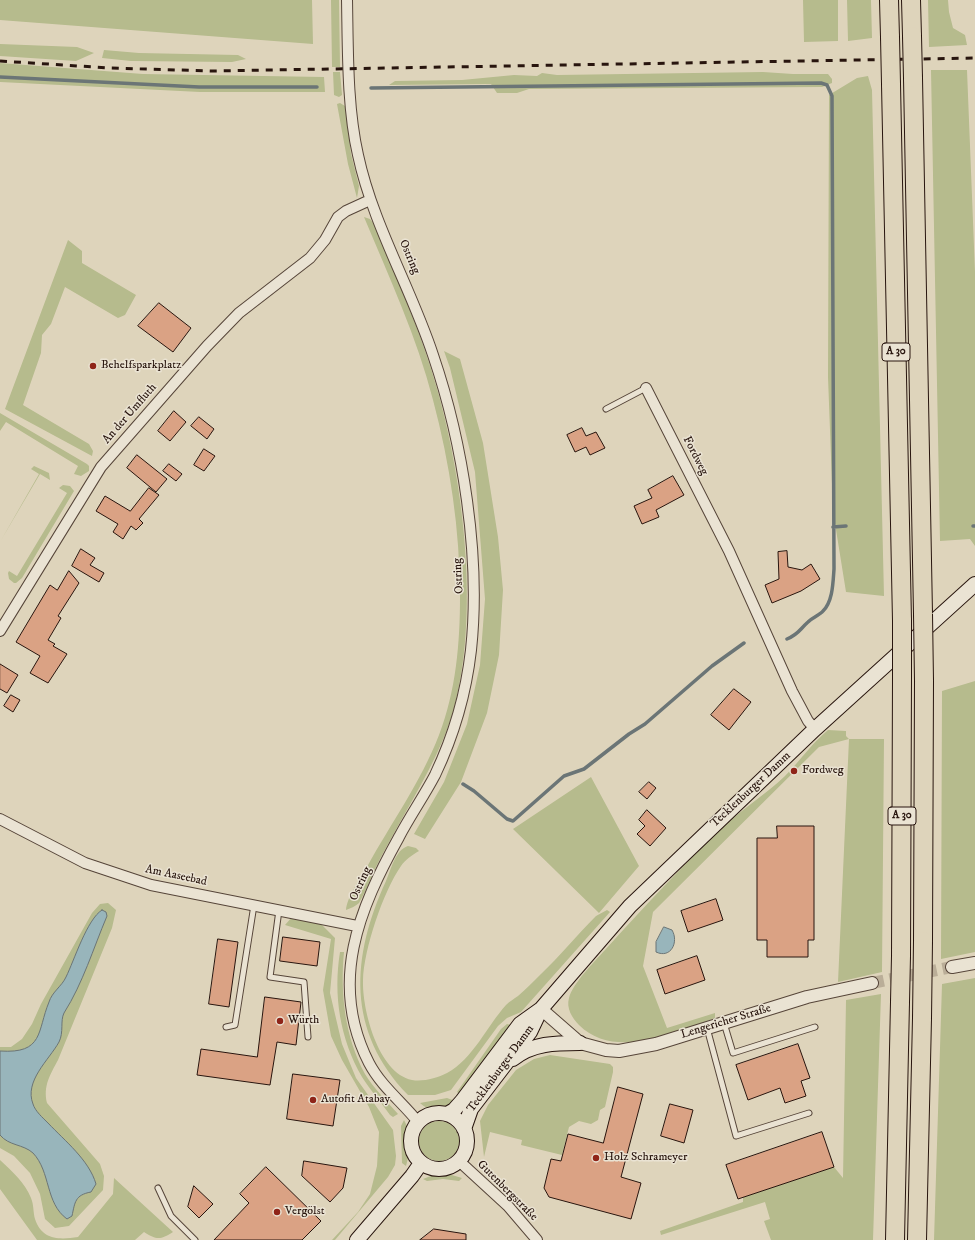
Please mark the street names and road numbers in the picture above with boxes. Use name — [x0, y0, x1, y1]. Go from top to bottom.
street label: Ostring — [395, 238, 423, 276]
road number: A 30 — [882, 343, 910, 361]
street label: An der Umfluth — [100, 381, 160, 447]
street label: Fordweg — [679, 434, 711, 478]
street label: Ostring — [451, 558, 467, 594]
street label: Tecklenburger Damm — [708, 749, 794, 831]
road number: A 30 — [888, 807, 916, 825]
street label: Am Aaseebad — [144, 862, 208, 890]
street label: Ostring — [347, 865, 375, 903]
street label: Lengericher Straße — [679, 1001, 773, 1043]
street label: Tecklenburger Damm — [464, 1022, 538, 1116]
street label: Gutenbergstraße — [474, 1158, 540, 1224]

